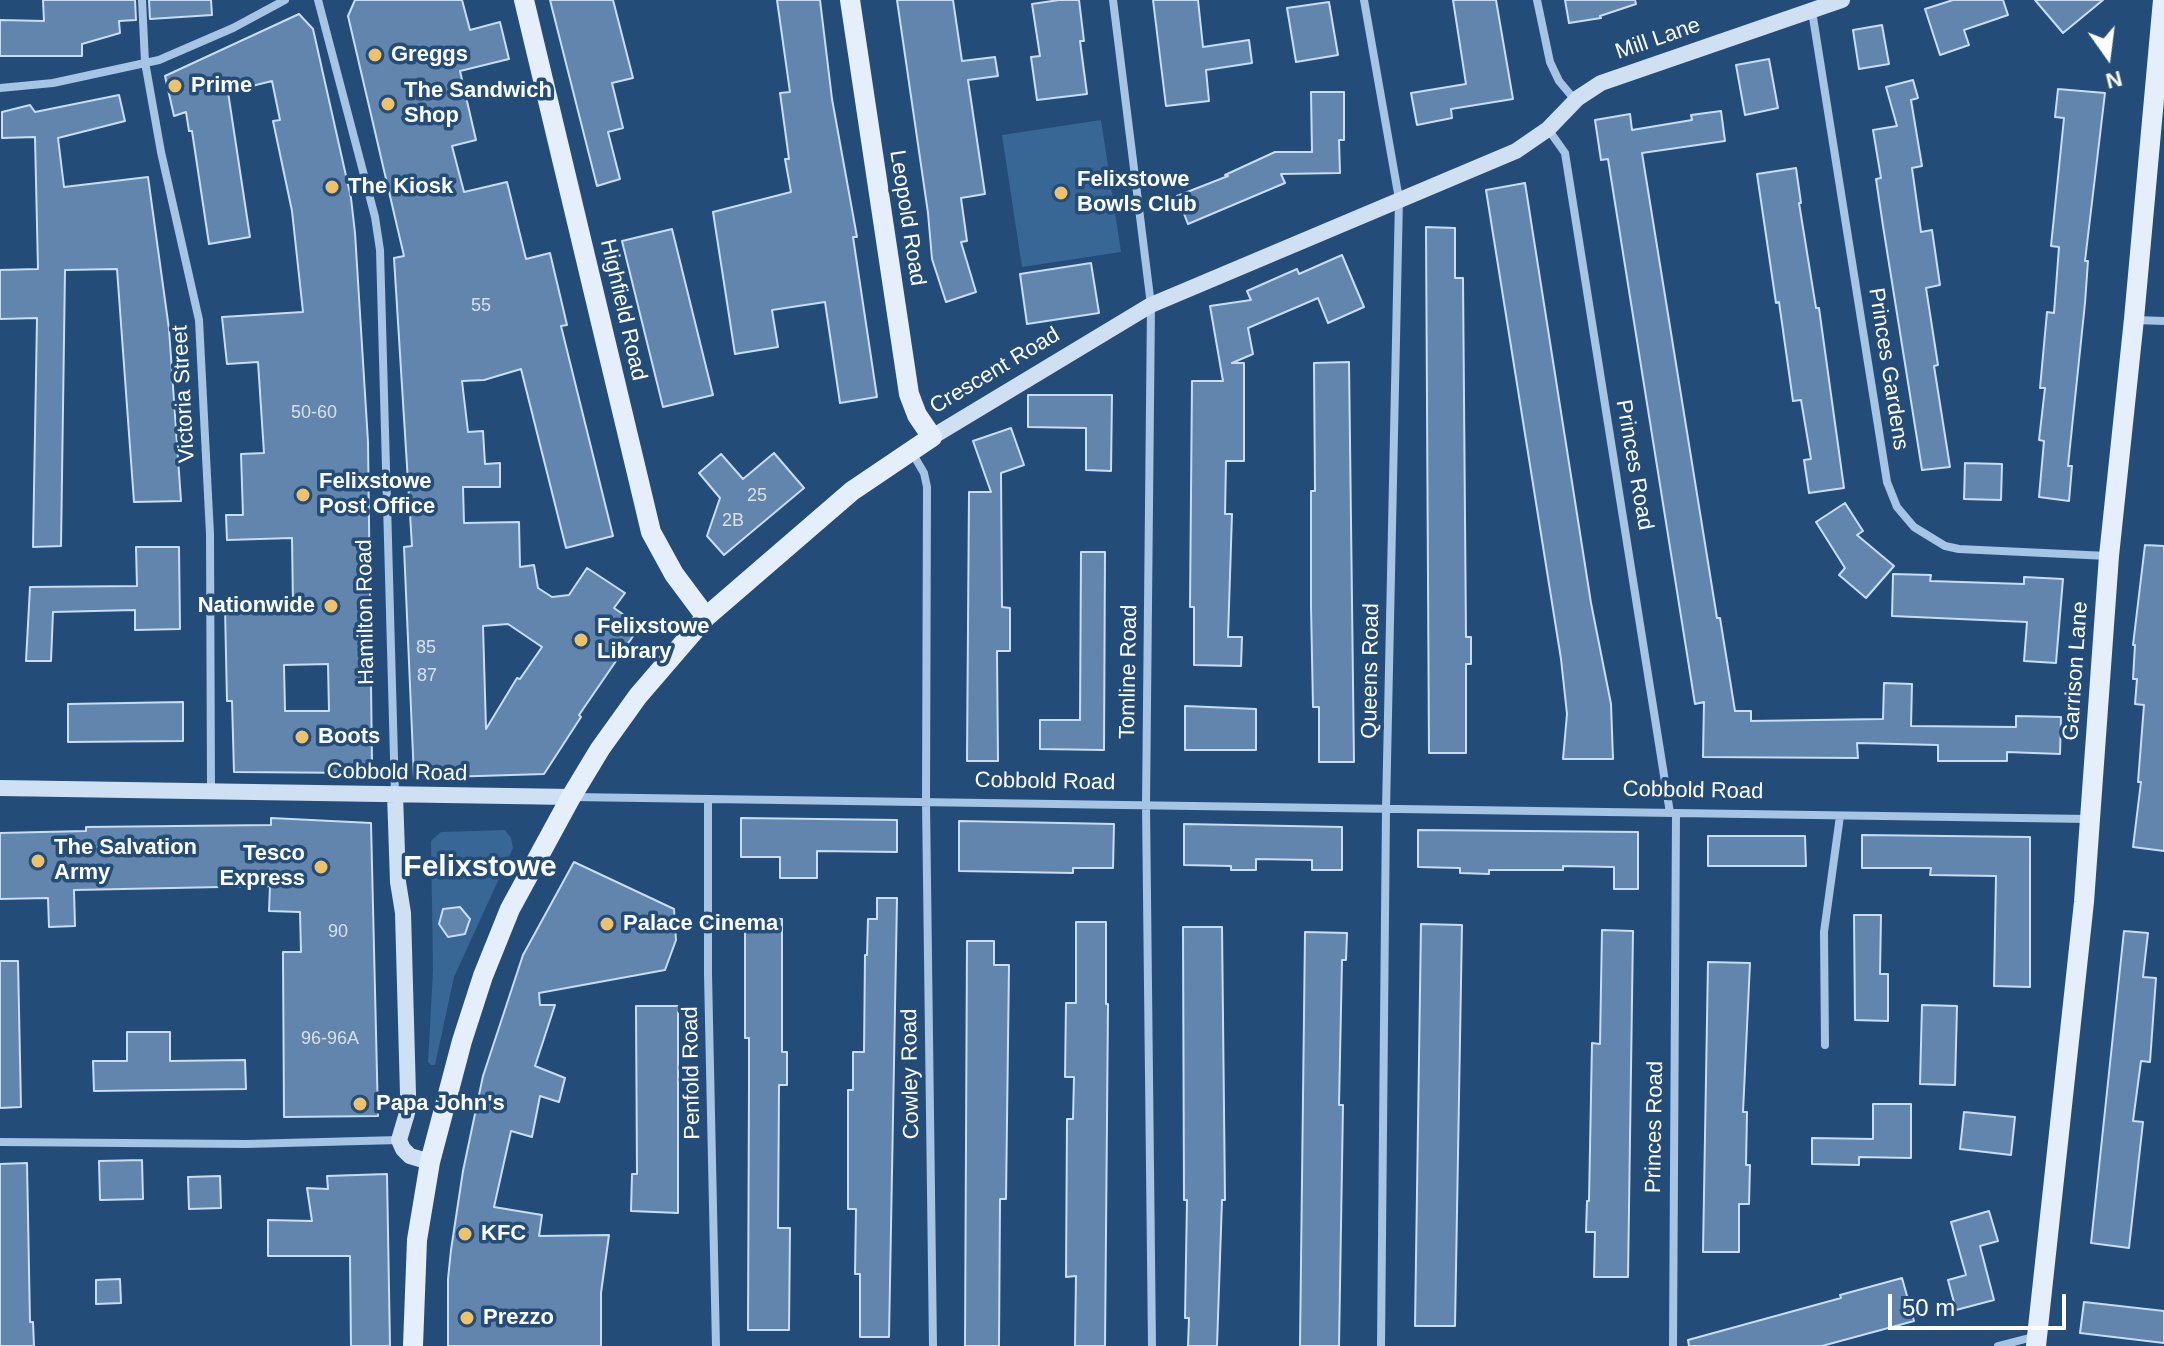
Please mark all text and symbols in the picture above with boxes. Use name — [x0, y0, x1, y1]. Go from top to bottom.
street label: Mill Lane — [1612, 12, 1704, 66]
north arrow — [2068, 16, 2148, 96]
place label: Greggs — [391, 42, 468, 68]
marker: Greggs — [366, 46, 384, 64]
text: N — [2103, 66, 2125, 94]
place label: Prime — [191, 73, 252, 99]
marker: Prime — [166, 77, 184, 95]
place label: The Sandwich Shop — [404, 78, 552, 130]
marker: The Sandwich Shop — [379, 95, 397, 113]
street label: Leopold Road — [883, 148, 931, 288]
place label: Felixstowe Bowls Club — [1077, 167, 1197, 218]
place label: The Kiosk — [348, 174, 453, 200]
marker: The Kiosk — [323, 178, 341, 196]
marker: Felixstowe Bowls Club — [1052, 184, 1070, 202]
street label: Highfield Road — [594, 237, 652, 383]
street label: Princes Gardens — [1862, 286, 1914, 452]
house number: 55 — [471, 295, 491, 317]
street label: Crescent Road — [925, 322, 1065, 420]
street label: Victoria Street — [167, 325, 201, 463]
street label: Princes Road — [1610, 398, 1658, 532]
house number: 50-60 — [291, 402, 337, 424]
place label: Felixstowe Post Office — [319, 469, 435, 520]
house number: 25 — [747, 485, 767, 507]
marker: Felixstowe Post Office — [294, 486, 312, 504]
house number: 2B — [722, 510, 744, 532]
street label: Hamilton Road — [352, 539, 380, 685]
place label: Nationwide — [198, 593, 315, 619]
marker: Nationwide — [322, 597, 340, 615]
street label: Garrison Lane — [2058, 601, 2094, 741]
street label: Queens Road — [1357, 603, 1385, 739]
street label: Tomline Road — [1115, 605, 1143, 739]
place label: Felixstowe Library — [597, 614, 709, 666]
marker: Felixstowe Library — [572, 631, 590, 649]
house number: 85 — [416, 637, 436, 659]
house number: 87 — [417, 665, 437, 687]
place label: Boots — [318, 724, 380, 750]
marker: Boots — [293, 728, 311, 746]
street label: Cobbold Road — [326, 759, 468, 787]
street label: Cobbold Road — [974, 768, 1116, 796]
street label: Cobbold Road — [1622, 777, 1764, 805]
place label: The Salvation Army — [54, 835, 197, 886]
place label: Tesco Express — [219, 841, 305, 892]
district label: Felixstowe — [403, 850, 557, 886]
marker: The Salvation Army — [29, 852, 47, 870]
marker: Tesco Express — [312, 858, 330, 876]
place label: Palace Cinema — [623, 911, 778, 937]
marker: Palace Cinema — [598, 915, 616, 933]
house number: 90 — [328, 921, 348, 943]
street label: Penfold Road — [678, 1006, 706, 1140]
street label: Cowley Road — [897, 1008, 925, 1140]
house number: 96-96A — [301, 1028, 359, 1050]
street label: Princes Road — [1641, 1061, 1669, 1193]
place label: Papa John's — [376, 1091, 505, 1117]
marker: Papa John's — [351, 1095, 369, 1113]
place label: KFC — [481, 1221, 526, 1247]
marker: KFC — [456, 1225, 474, 1243]
scale bar — [1892, 1278, 2070, 1328]
text: 50 m — [1902, 1294, 1955, 1321]
place label: Prezzo — [483, 1305, 554, 1331]
marker: Prezzo — [458, 1309, 476, 1327]

